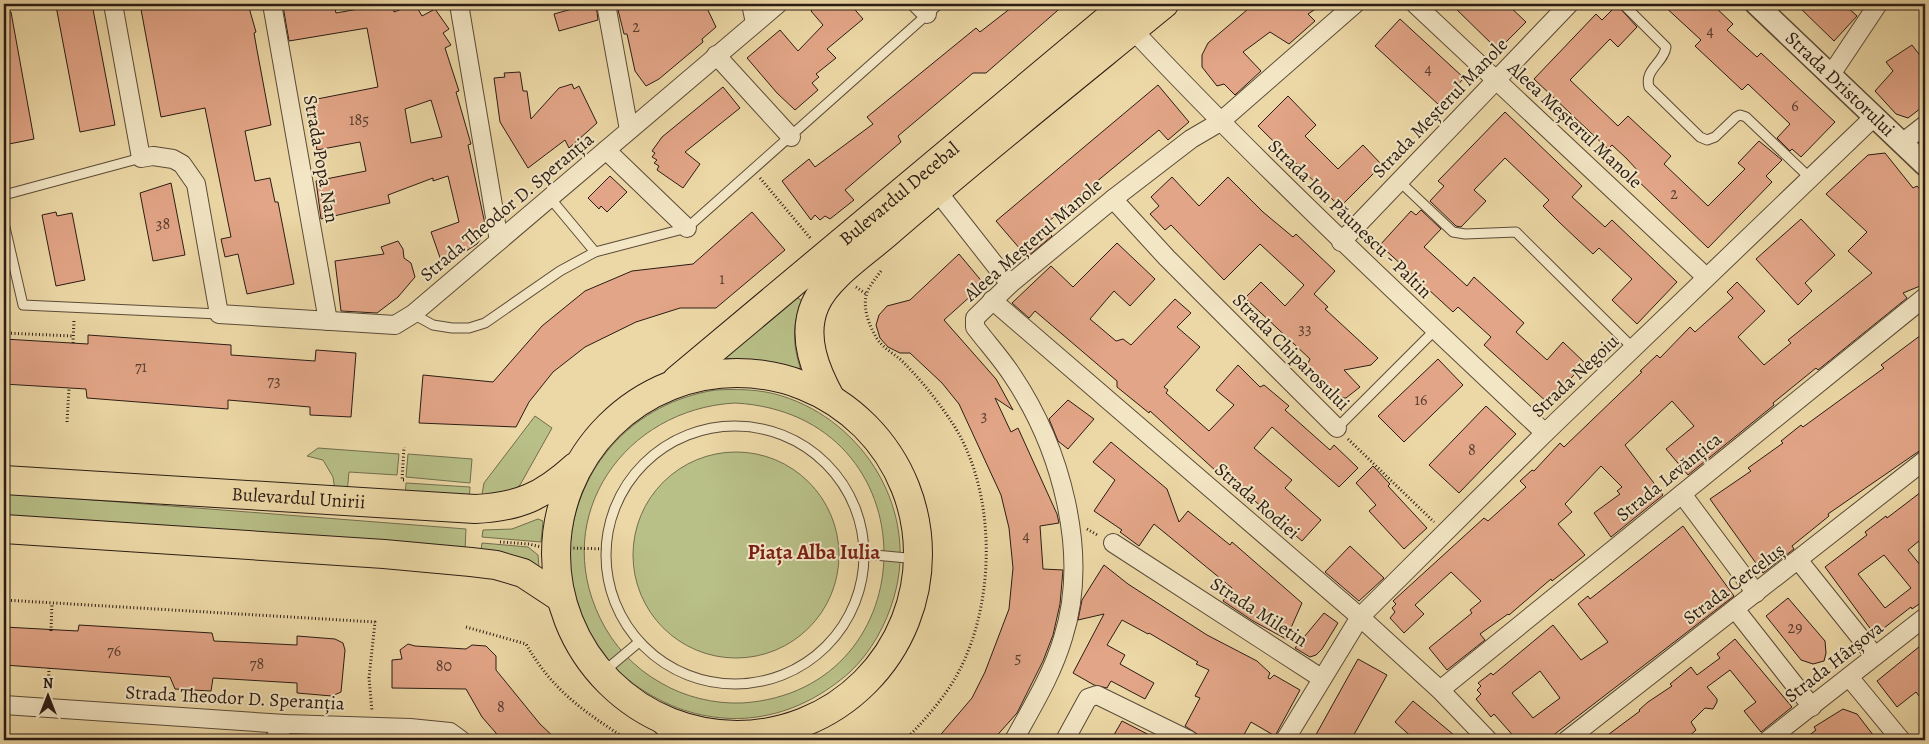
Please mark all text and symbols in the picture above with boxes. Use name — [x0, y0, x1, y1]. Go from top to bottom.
house number: 2 — [632, 16, 640, 38]
house number: 4 — [1706, 20, 1714, 42]
street label: Strada Dristorului — [1779, 25, 1900, 143]
street label: Strada Meșterul Manole — [1366, 32, 1514, 184]
street label: Aleea Meșterul Manole — [1501, 55, 1648, 194]
house number: 4 — [1424, 58, 1432, 80]
street label: Strada Popa Nan — [297, 93, 345, 225]
house number: 6 — [1791, 95, 1799, 117]
house number: 185 — [349, 109, 369, 131]
street label: Strada Theodor D. Speranția — [415, 126, 600, 288]
street label: Strada Ion Păunescu - Paltin — [1262, 134, 1438, 304]
street label: Bulevardul Decebal — [834, 136, 965, 252]
street label: Aleea Meșterul Manole — [958, 173, 1108, 308]
house number: 2 — [1670, 183, 1678, 205]
house number: 38 — [156, 213, 170, 235]
house number: 1 — [719, 268, 725, 290]
street label: Strada Chiparosului — [1227, 288, 1355, 416]
house number: 33 — [1298, 318, 1312, 340]
street label: Strada Negoiu — [1525, 328, 1625, 423]
house number: 71 — [135, 356, 148, 378]
house number: 73 — [267, 370, 281, 392]
house number: 16 — [1415, 389, 1427, 411]
house number: 3 — [981, 405, 987, 427]
street label: Strada Levănțica — [1611, 426, 1727, 528]
house number: 8 — [1468, 439, 1476, 461]
street label: Strada Rodiei — [1209, 457, 1305, 545]
street label: Bulevardul Unirii — [231, 481, 366, 515]
house number: 4 — [1022, 525, 1030, 547]
street label: Strada Cerceluș — [1678, 537, 1790, 631]
district label: Piața Alba Iulia — [748, 538, 881, 566]
street label: Strada Miletin — [1205, 571, 1313, 653]
street label: Strada Hârșova — [1779, 615, 1889, 709]
house number: 29 — [1788, 617, 1802, 639]
house number: 76 — [107, 640, 121, 662]
house number: 5 — [1015, 647, 1022, 669]
house number: 78 — [250, 653, 264, 675]
house number: 80 — [436, 655, 452, 677]
north arrow — [22, 672, 72, 722]
text: N — [43, 674, 53, 693]
street label: Strada Theodor D. Speranția — [125, 679, 345, 717]
house number: 8 — [497, 696, 505, 718]

